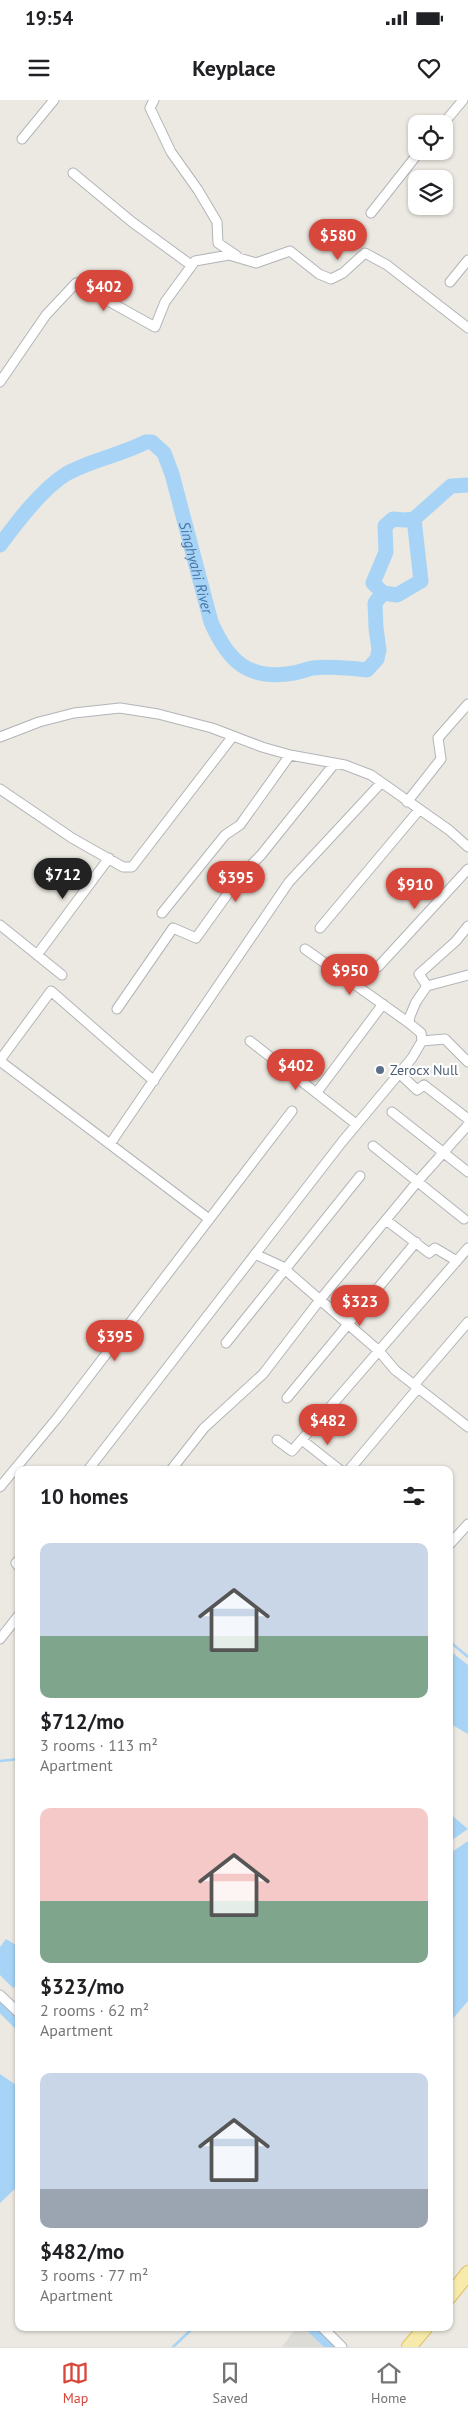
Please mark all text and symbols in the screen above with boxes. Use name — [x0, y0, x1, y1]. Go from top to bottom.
text: 19:54 — [25, 6, 73, 30]
icon: menu — [25, 54, 53, 82]
text: Keyplace — [192, 54, 276, 82]
icon: heart — [415, 54, 443, 82]
map controls — [408, 115, 453, 215]
button: locate — [408, 115, 453, 160]
button: layers — [408, 170, 453, 215]
pin: $580 — [308, 219, 368, 261]
text: $580 — [320, 225, 356, 245]
pin: $402 — [74, 270, 134, 312]
text: $402 — [86, 276, 122, 296]
water label: Singhyahi River — [175, 519, 218, 617]
pin: $712 — [33, 858, 93, 900]
pin: $395 — [206, 860, 266, 903]
text: $712 — [45, 864, 81, 884]
text: $395 — [218, 867, 254, 887]
pin: $910 — [385, 868, 445, 910]
text: $910 — [397, 874, 433, 894]
pin: $950 — [320, 954, 380, 996]
text: $950 — [332, 960, 368, 980]
pin: $402 — [266, 1048, 326, 1091]
text: $402 — [278, 1055, 314, 1075]
place label: Zerocx Null — [390, 1061, 458, 1079]
marker: Zerocx Null — [374, 1064, 386, 1076]
pin: $323 — [330, 1284, 390, 1327]
text: $323 — [342, 1291, 378, 1311]
pin: $395 — [85, 1320, 145, 1362]
text: $395 — [97, 1326, 133, 1346]
pin: $482 — [298, 1404, 358, 1446]
text: $482 — [310, 1410, 346, 1430]
icon: filters — [400, 1482, 428, 1510]
text: 10 homes — [40, 1483, 128, 1510]
icon: home — [189, 1575, 279, 1665]
text: $712/mo — [40, 1708, 124, 1735]
text: 3 rooms · 113 m² — [40, 1735, 158, 1755]
text: Apartment — [40, 1755, 113, 1775]
icon: home — [189, 1840, 279, 1930]
text: $323/mo — [40, 1973, 124, 2000]
text: 2 rooms · 62 m² — [40, 2000, 149, 2020]
text: Apartment — [40, 2020, 113, 2040]
icon: home — [189, 2105, 279, 2195]
text: $482/mo — [40, 2238, 124, 2265]
text: 3 rooms · 77 m² — [40, 2265, 148, 2285]
text: Apartment — [40, 2285, 113, 2305]
tab: Map — [61, 2359, 89, 2407]
tab: Saved — [212, 2359, 248, 2407]
tab: Home — [371, 2359, 406, 2407]

